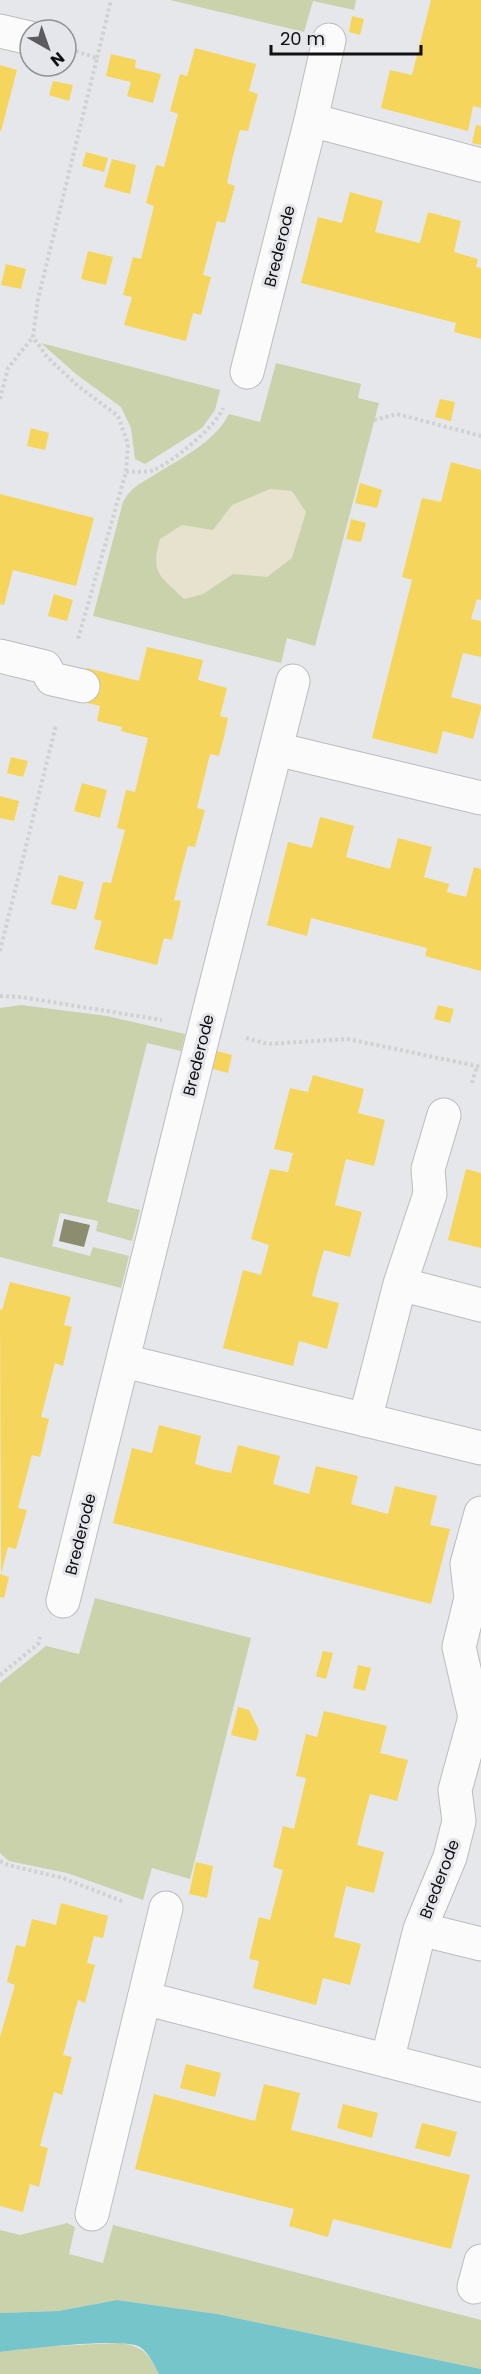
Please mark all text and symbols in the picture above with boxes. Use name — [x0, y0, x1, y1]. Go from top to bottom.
north arrow — [18, 18, 78, 78]
scale bar — [271, 18, 421, 56]
text: 20 m — [280, 26, 325, 51]
text: N — [45, 46, 69, 72]
street label: Brederode — [258, 203, 301, 289]
street label: Brederode — [177, 1012, 220, 1098]
street label: Brederode — [59, 1491, 102, 1577]
street label: Brederode — [414, 1836, 465, 1922]

